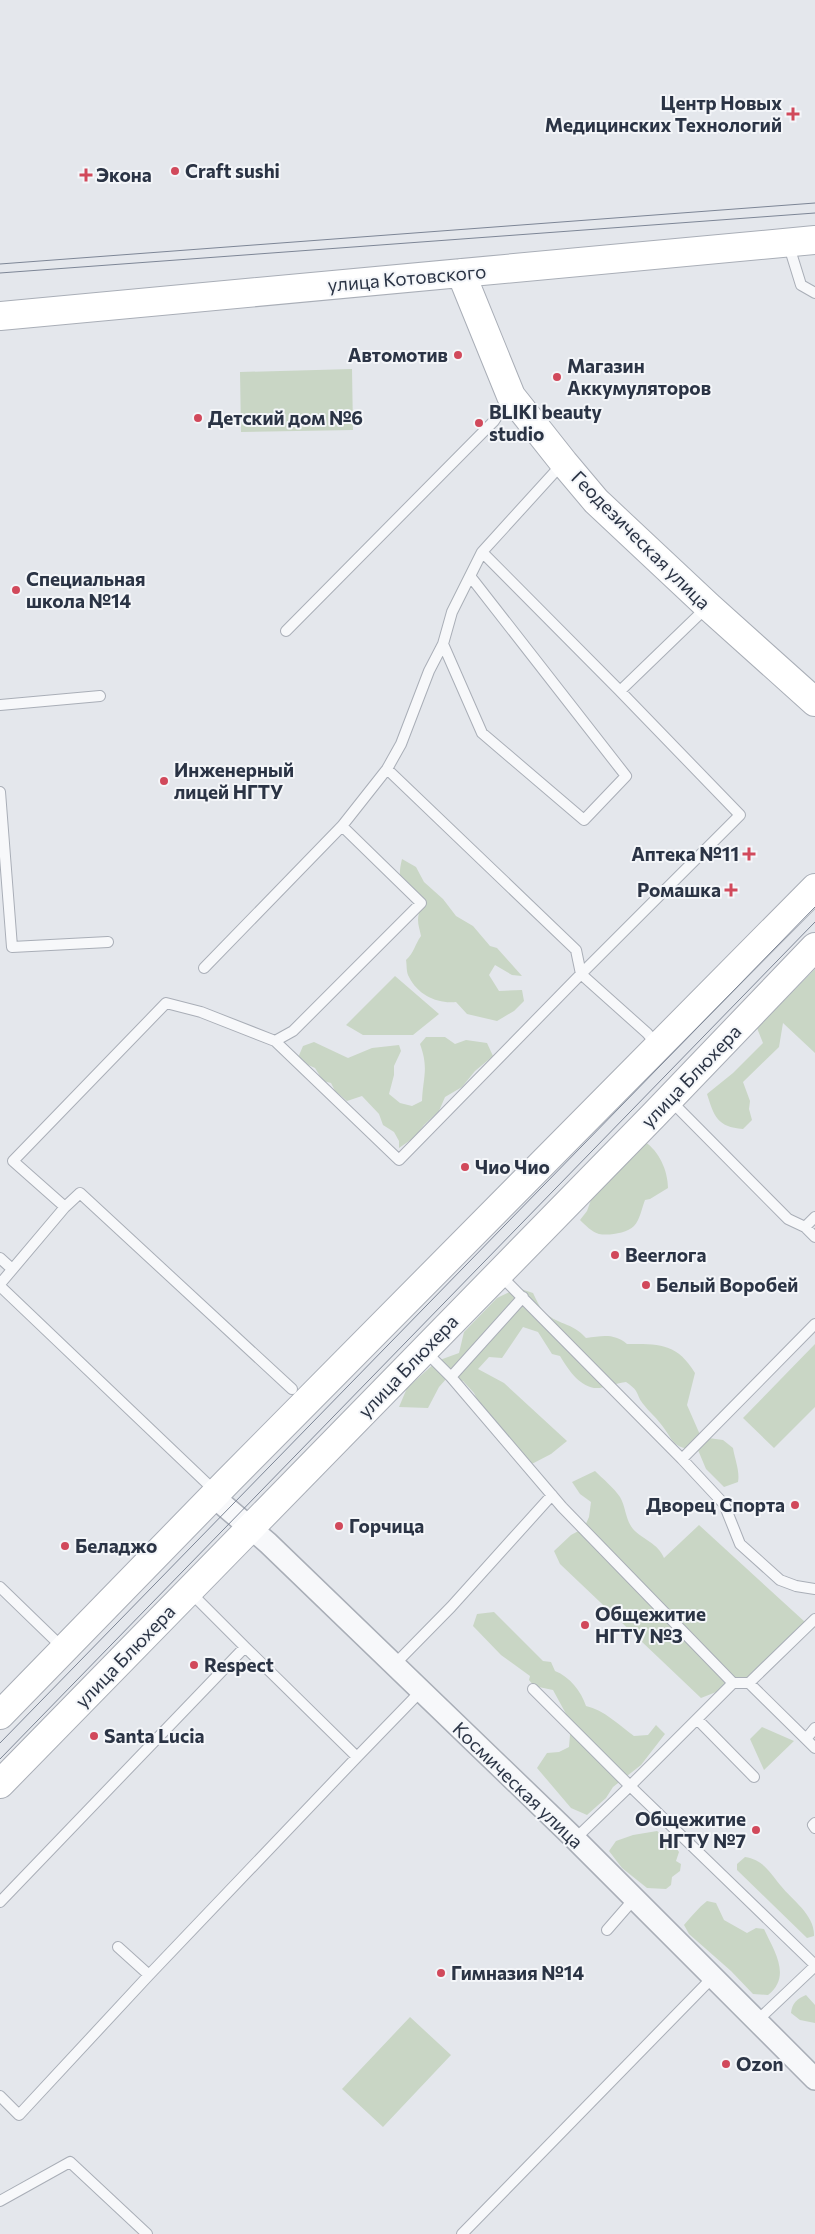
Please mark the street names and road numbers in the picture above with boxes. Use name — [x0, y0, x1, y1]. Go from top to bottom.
street label: улица Котовского — [327, 259, 487, 296]
street label: Геодезическая улица — [567, 465, 716, 614]
street label: улица Блюхера — [636, 1019, 746, 1132]
street label: улица Блюхера — [353, 1309, 463, 1422]
street label: улица Блюхера — [70, 1599, 180, 1712]
street label: Космическая улица — [448, 1716, 588, 1853]

